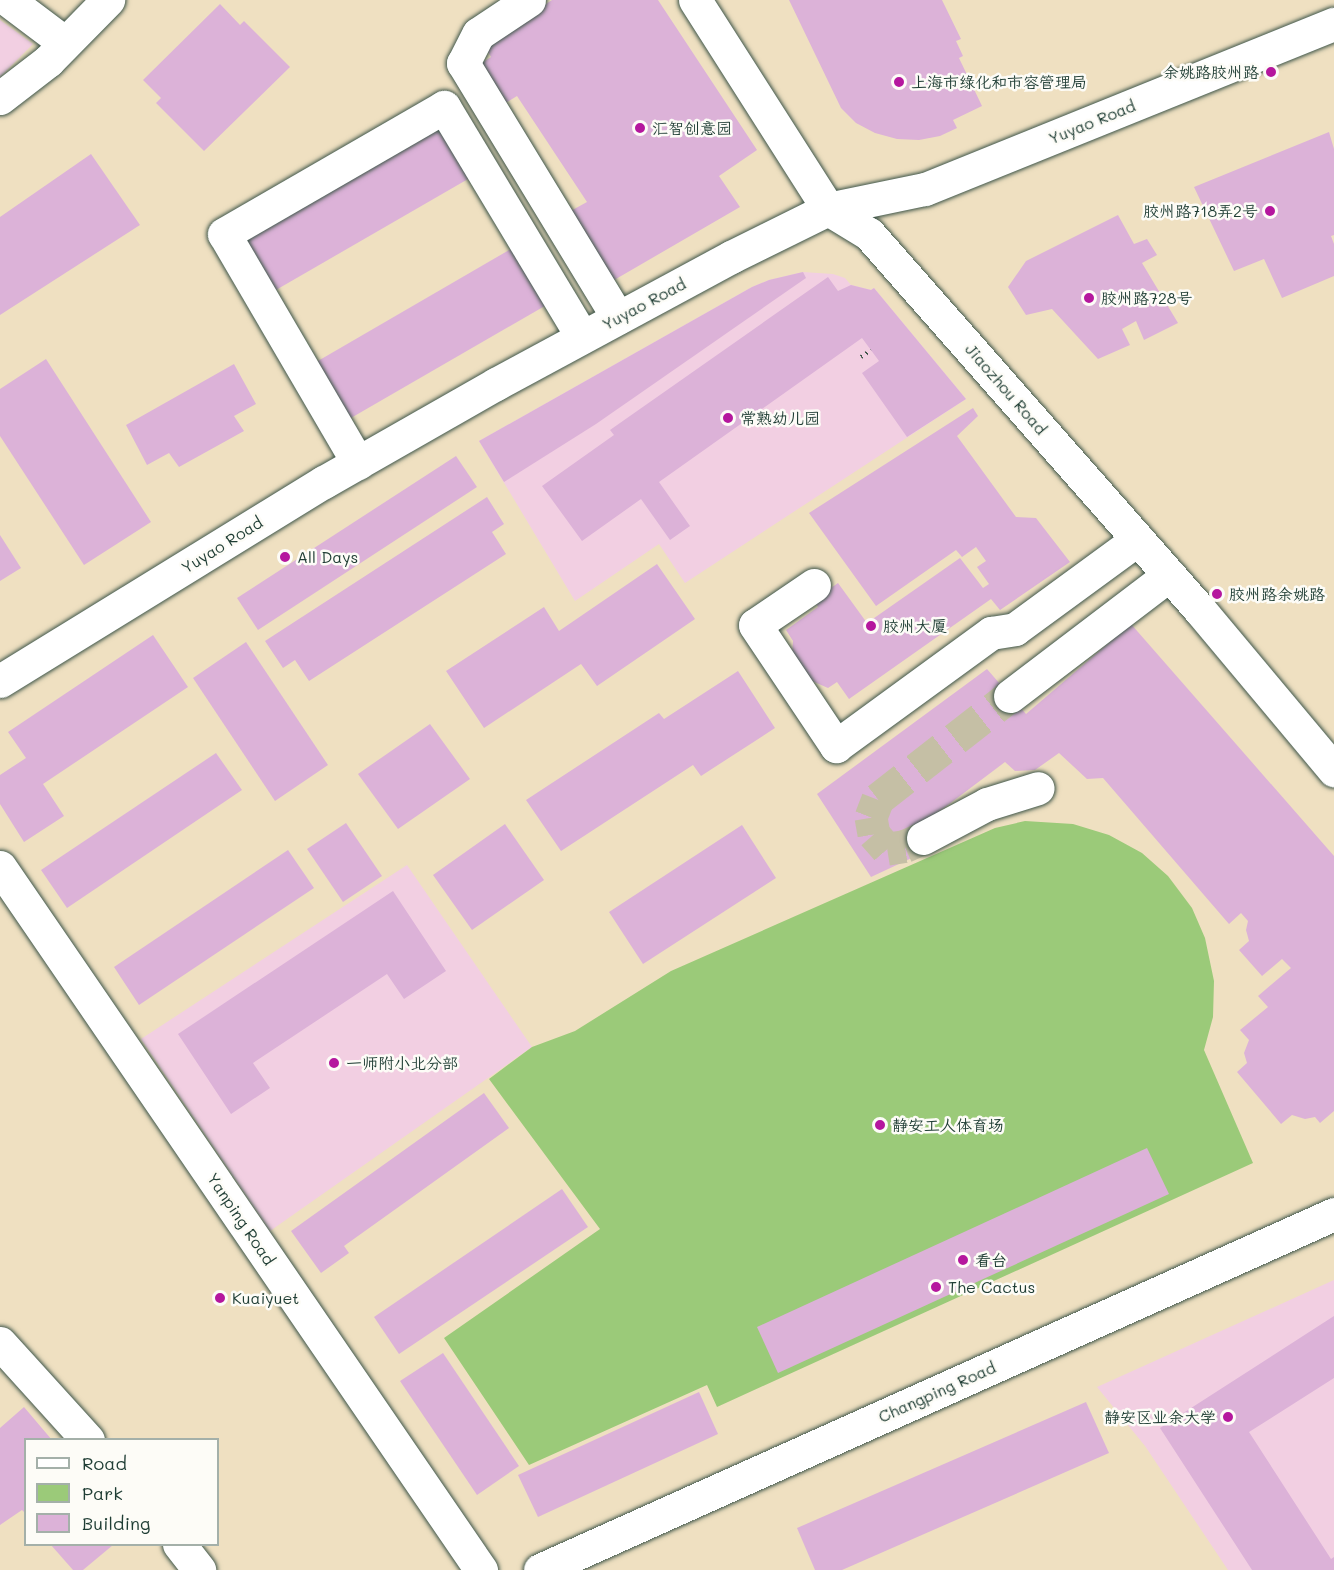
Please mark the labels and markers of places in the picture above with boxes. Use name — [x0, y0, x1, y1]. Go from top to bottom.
place label: 余姚路胶州路 — [1163, 62, 1259, 82]
marker: 余姚路胶州路 — [1264, 65, 1278, 79]
place label: 上海市绿化和市容管理局 — [911, 72, 1087, 92]
marker: 上海市绿化和市容管理局 — [892, 75, 906, 89]
place label: 汇智创意园 — [652, 118, 732, 138]
marker: 汇智创意园 — [633, 121, 647, 135]
place label: 胶州路718弄2号 — [1143, 201, 1258, 221]
marker: 胶州路718弄2号 — [1263, 204, 1277, 218]
place label: 胶州路728号 — [1101, 288, 1192, 308]
marker: 胶州路728号 — [1082, 291, 1096, 305]
place label: 常熟幼儿园 — [740, 408, 820, 428]
marker: 常熟幼儿园 — [721, 411, 735, 425]
place label: All Days — [297, 547, 358, 567]
marker: All Days — [278, 550, 292, 564]
place label: 胶州路余姚路 — [1229, 584, 1325, 604]
marker: 胶州路余姚路 — [1210, 587, 1224, 601]
place label: 胶州大厦 — [883, 616, 947, 636]
marker: 胶州大厦 — [864, 619, 878, 633]
place label: 一师附小北分部 — [346, 1053, 458, 1073]
marker: 一师附小北分部 — [327, 1056, 341, 1070]
place label: 静安工人体育场 — [892, 1115, 1004, 1135]
marker: 静安工人体育场 — [873, 1118, 887, 1132]
place label: 看台 — [975, 1250, 1007, 1270]
marker: 看台 — [956, 1253, 970, 1267]
place label: The Cactus — [948, 1277, 1035, 1297]
marker: The Cactus — [929, 1280, 943, 1294]
place label: Kuaiyuet — [232, 1288, 299, 1308]
marker: Kuaiyuet — [213, 1291, 227, 1305]
place label: 静安区业余大学 — [1104, 1407, 1216, 1427]
marker: 静安区业余大学 — [1221, 1410, 1235, 1424]

